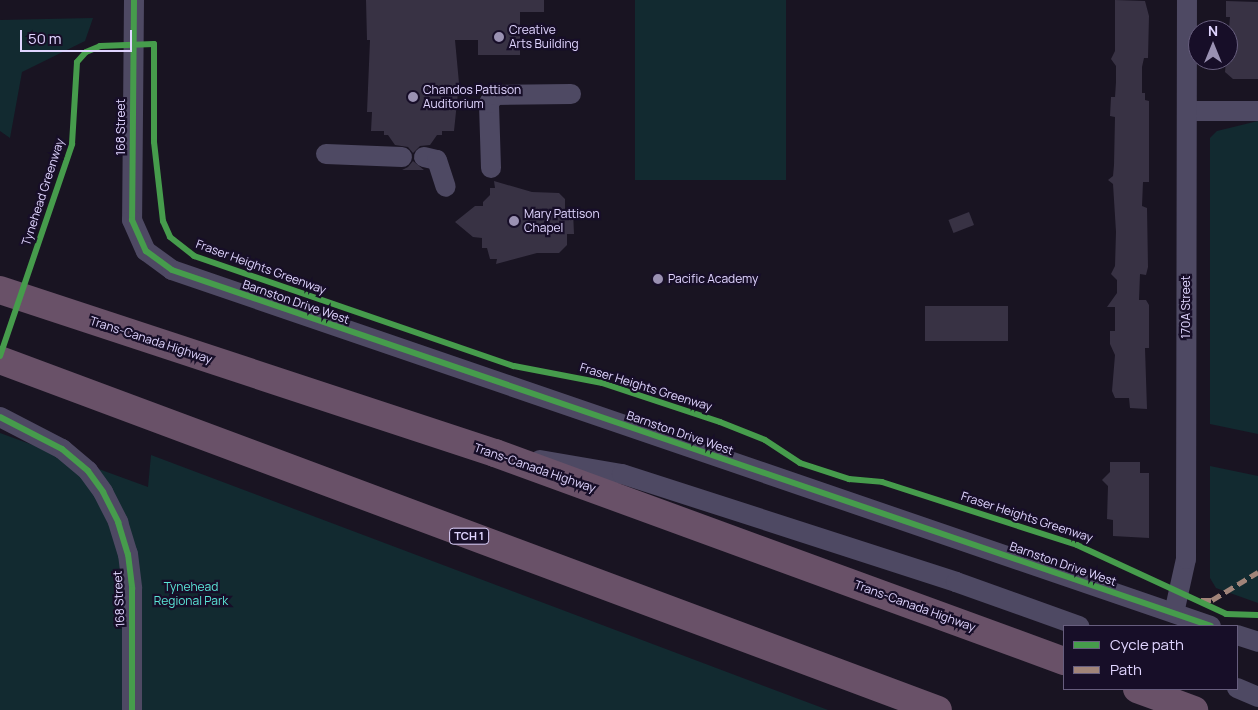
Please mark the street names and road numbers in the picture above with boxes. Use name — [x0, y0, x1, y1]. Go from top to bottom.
street label: 168 Street — [114, 99, 128, 155]
street label: Tynehead Greenway — [19, 136, 67, 248]
street label: Fraser Heights Greenway — [194, 237, 328, 297]
street label: 170A Street — [1179, 275, 1193, 339]
street label: Barnston Drive West — [241, 277, 351, 327]
street label: Trans-Canada Highway — [88, 313, 214, 367]
street label: Fraser Heights Greenway — [578, 360, 714, 414]
street label: Barnston Drive West — [625, 408, 735, 458]
street label: Trans-Canada Highway — [472, 440, 598, 496]
street label: Fraser Heights Greenway — [959, 489, 1095, 545]
road number: TCH 1 — [449, 528, 489, 544]
street label: Barnston Drive West — [1008, 539, 1118, 589]
street label: 168 Street — [110, 570, 128, 628]
street label: Trans-Canada Highway — [853, 577, 977, 635]

